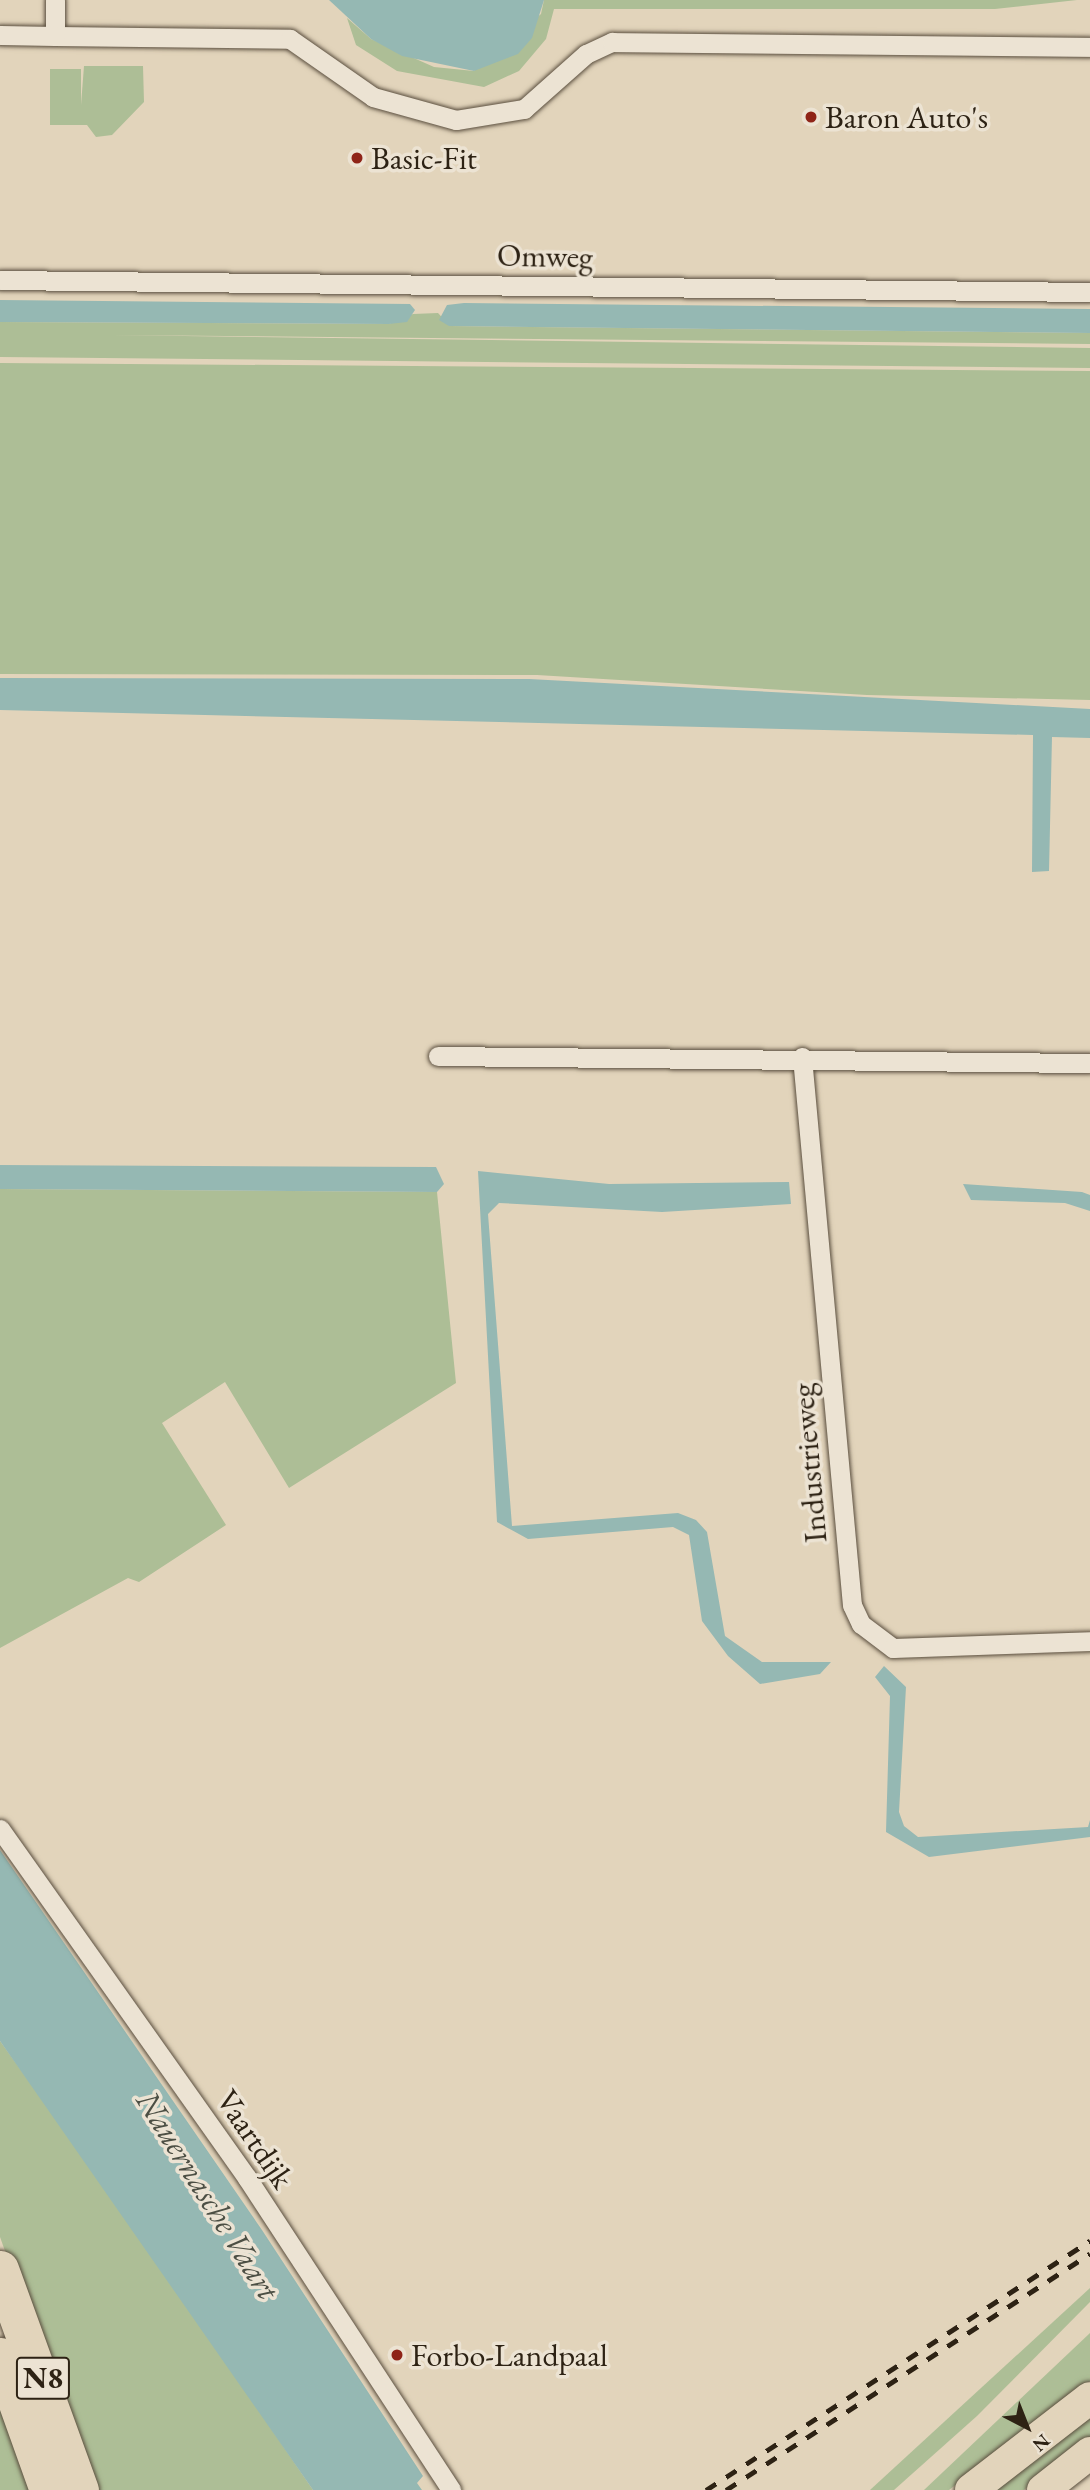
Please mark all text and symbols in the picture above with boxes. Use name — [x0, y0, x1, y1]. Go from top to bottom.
place label: Baron Auto's — [825, 98, 988, 136]
marker: Baron Auto's — [803, 109, 819, 125]
place label: Basic-Fit — [371, 139, 477, 177]
marker: Basic-Fit — [349, 150, 365, 166]
street label: Omweg — [497, 236, 593, 276]
street label: Industrieweg — [783, 1382, 835, 1544]
street label: Vaartdijk — [208, 2082, 302, 2196]
water label: Nauernasche Vaart — [128, 2083, 288, 2307]
place label: Forbo-Landpaal — [411, 2336, 608, 2374]
marker: Forbo-Landpaal — [389, 2347, 405, 2363]
road number: N8 — [15, 2352, 71, 2404]
north arrow — [992, 2392, 1062, 2462]
text: N — [1027, 2429, 1055, 2457]

